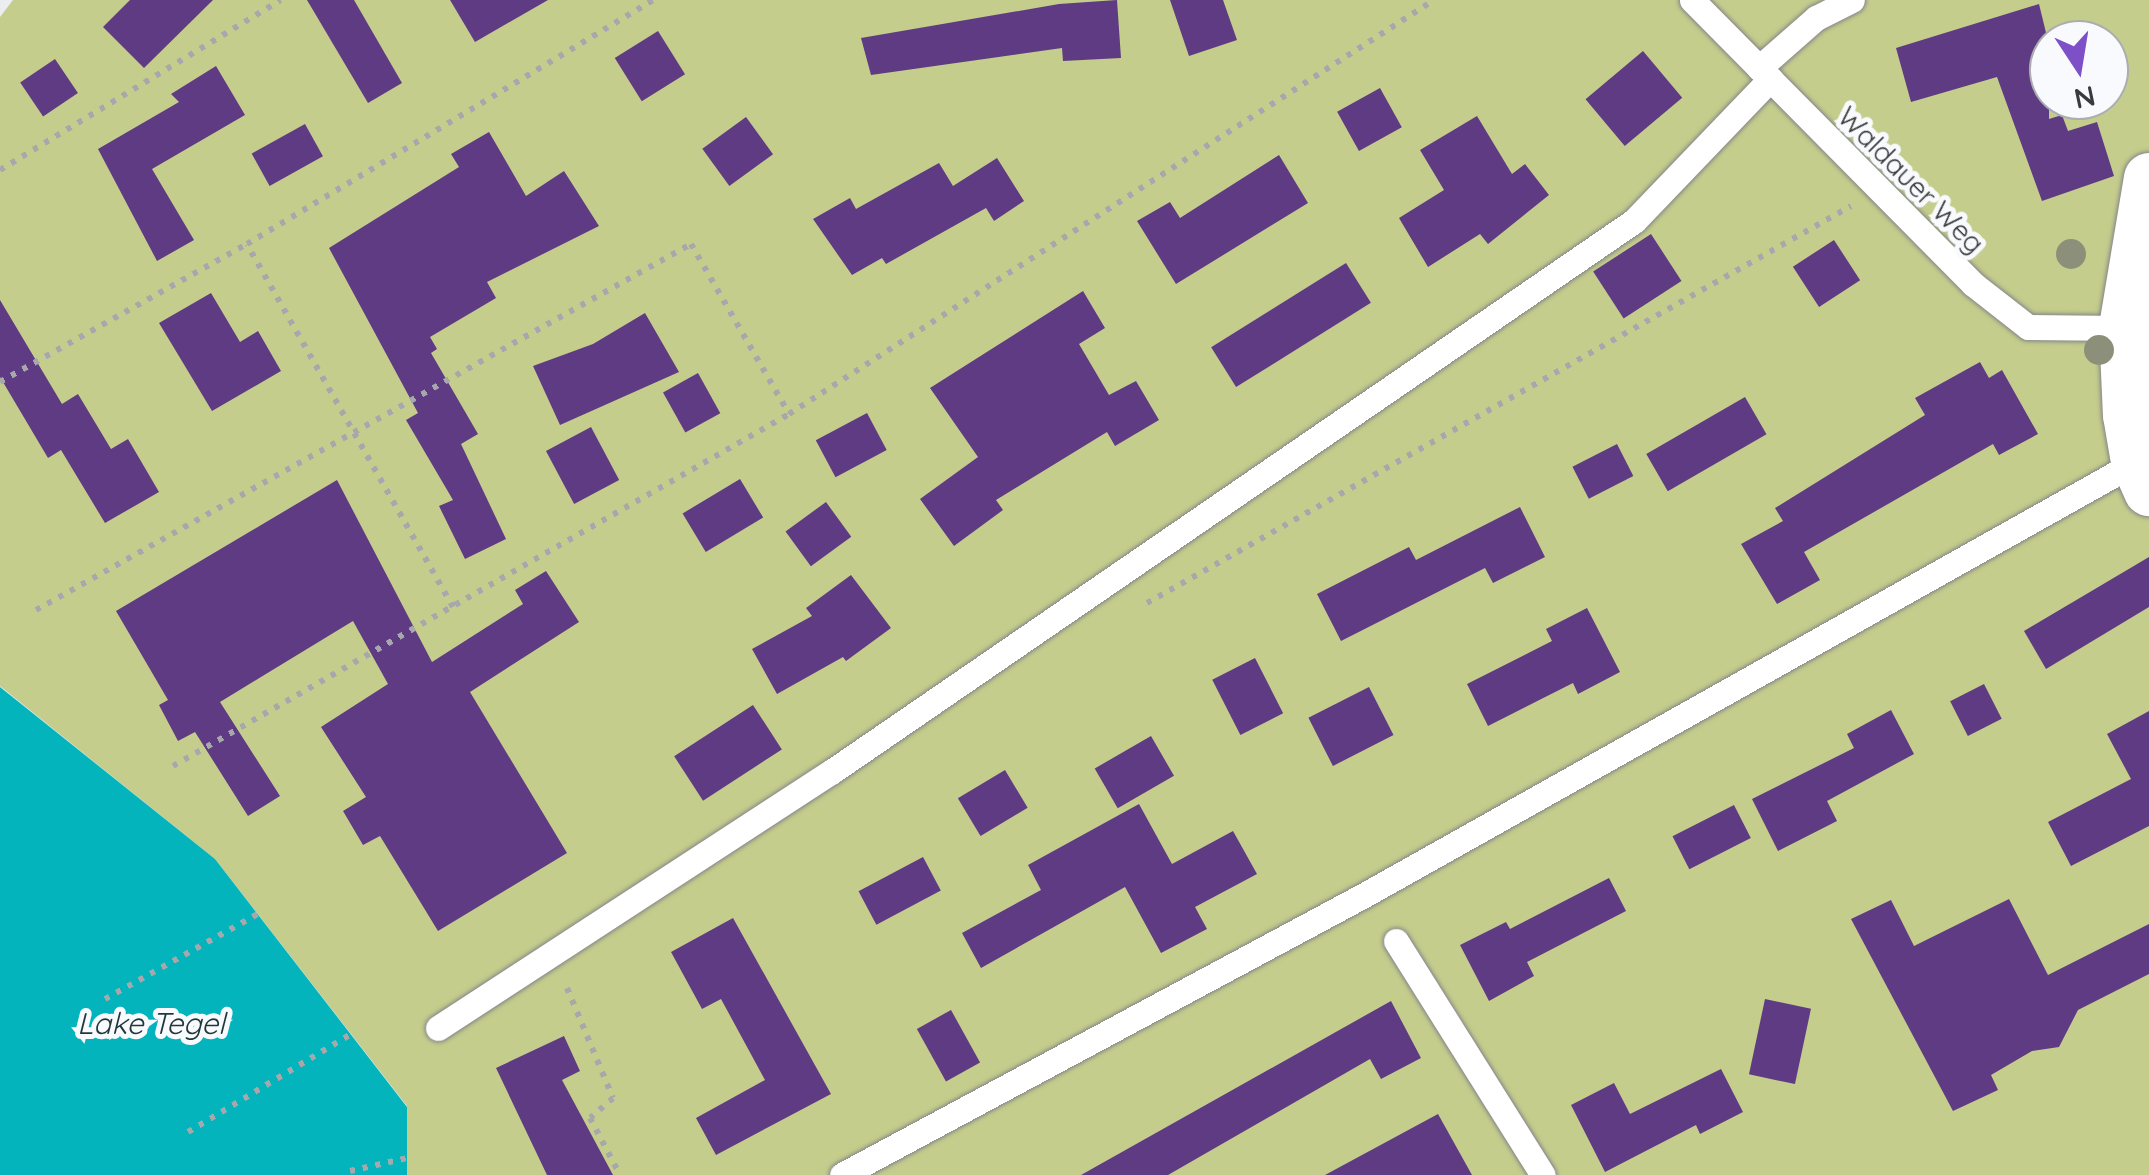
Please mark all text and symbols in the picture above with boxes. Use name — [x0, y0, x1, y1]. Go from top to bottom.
north arrow — [2029, 20, 2129, 120]
text: N — [2071, 79, 2099, 117]
street label: Waldauer Weg — [1831, 100, 1991, 260]
water label: Lake Tegel — [77, 1005, 225, 1041]

